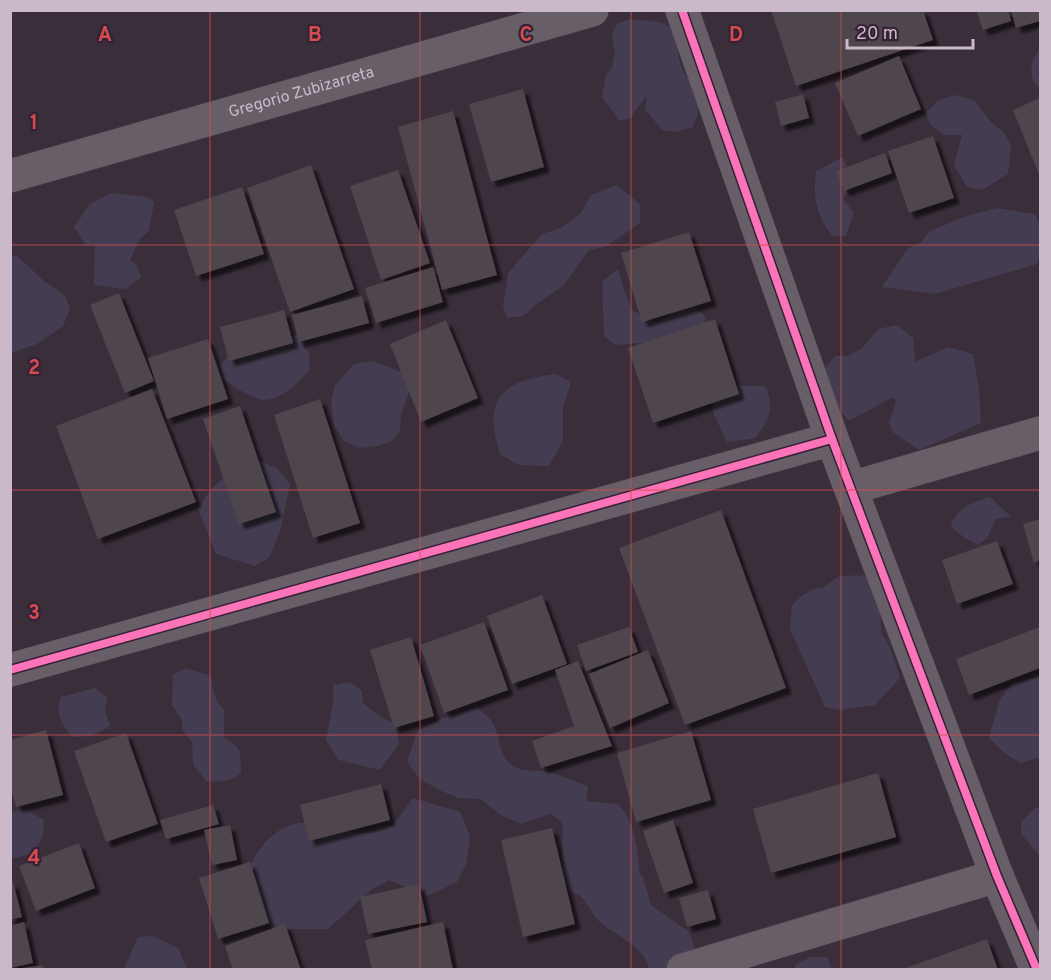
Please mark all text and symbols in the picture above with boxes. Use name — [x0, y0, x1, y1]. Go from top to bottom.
scale bar — [847, 12, 973, 50]
text: A — [98, 23, 112, 49]
text: B — [308, 23, 322, 49]
text: C — [520, 23, 532, 49]
text: D — [729, 23, 743, 49]
text: 20 m — [856, 23, 898, 46]
street label: Gregorio Zubizarreta — [226, 63, 376, 123]
text: 1 — [30, 111, 38, 137]
text: 2 — [28, 356, 40, 382]
text: 3 — [28, 601, 40, 627]
text: 4 — [28, 846, 40, 872]

